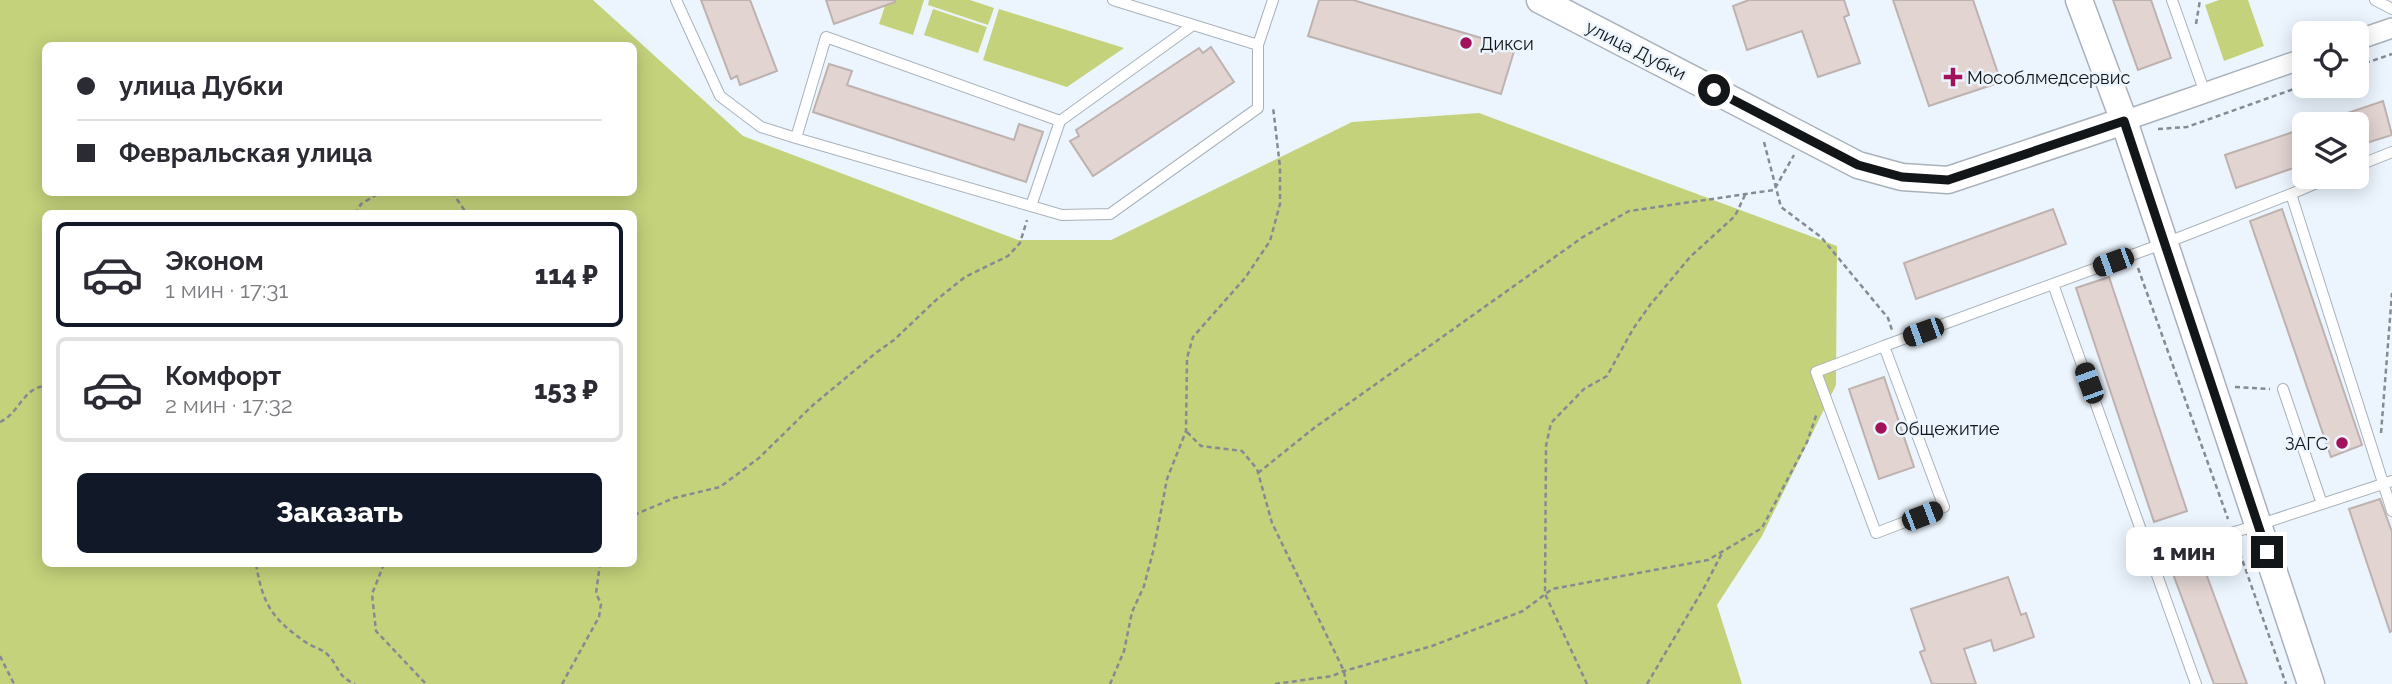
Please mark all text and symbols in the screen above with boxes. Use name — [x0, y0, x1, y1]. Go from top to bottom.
street label: улица Дубки — [1582, 16, 1690, 84]
map controls — [2292, 21, 2369, 189]
button: locate — [2292, 21, 2369, 98]
place label: Дикси — [1480, 33, 1534, 54]
marker: Дикси — [1458, 35, 1474, 51]
place label: Мособлмедсервис — [1967, 67, 2130, 88]
marker: Мособлмедсервис — [1945, 69, 1961, 85]
text: улица Дубки — [119, 71, 284, 101]
route start — [1698, 74, 1730, 106]
button: layers — [2292, 112, 2369, 189]
text: Февральская улица — [119, 138, 372, 168]
icon: car — [81, 243, 144, 306]
car — [2090, 245, 2137, 279]
text: Эконом — [165, 246, 264, 276]
text: 114 ₽ — [535, 260, 598, 290]
text: 1 мин · 17:31 — [165, 276, 288, 303]
car — [1900, 315, 1947, 349]
icon: car — [81, 358, 144, 421]
car — [2072, 360, 2107, 406]
text: Комфорт — [165, 361, 281, 391]
text: 153 ₽ — [534, 375, 598, 405]
text: 2 мин · 17:32 — [165, 391, 293, 418]
place label: Общежитие — [1895, 418, 2000, 439]
marker: Общежитие — [1873, 420, 1889, 436]
place label: ЗАГС — [2285, 433, 2328, 454]
marker: ЗАГС — [2334, 435, 2350, 451]
button: Заказать — [77, 473, 602, 553]
car — [1899, 499, 1946, 533]
callout: 1 мин — [2127, 528, 2242, 576]
route end — [2251, 536, 2283, 568]
text: 1 мин — [2153, 538, 2215, 565]

